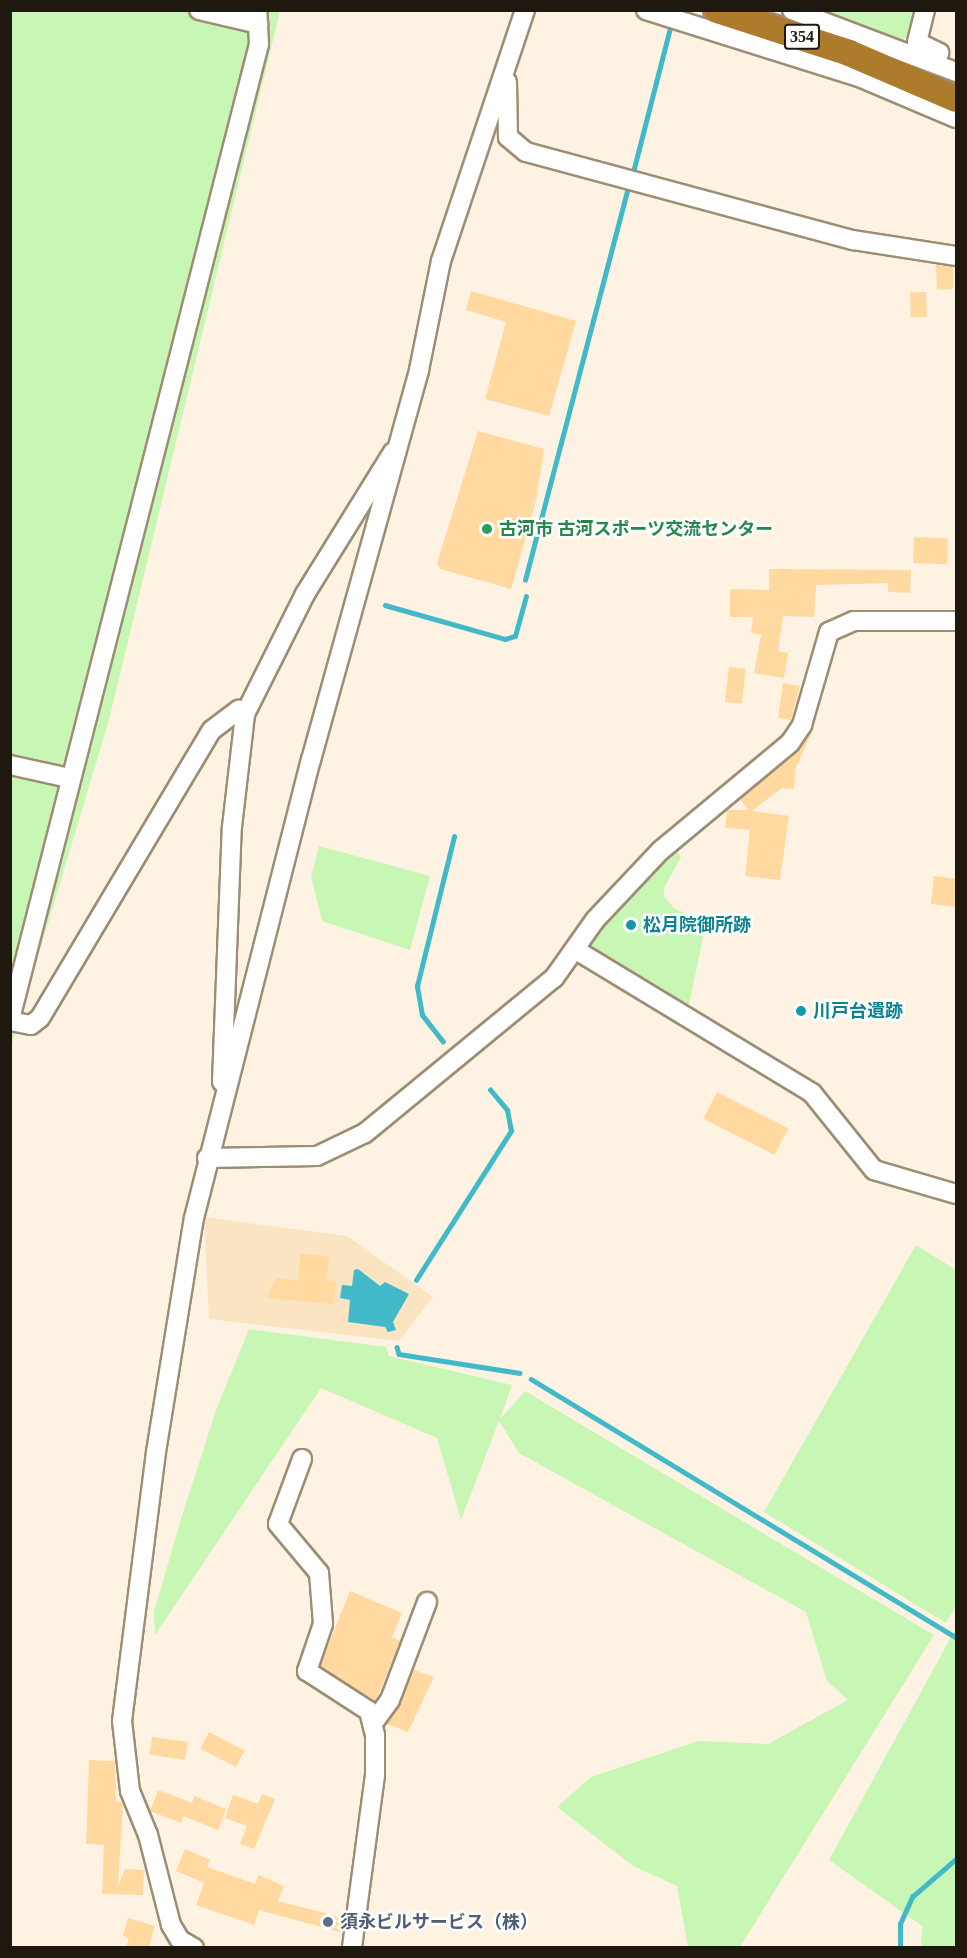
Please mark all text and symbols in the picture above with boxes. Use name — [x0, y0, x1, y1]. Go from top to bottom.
road number: 354 — [784, 24, 820, 50]
place label: 古河市 古河スポーツ交流センター — [499, 518, 773, 540]
marker: 古河市 古河スポーツ交流センター — [480, 522, 494, 536]
place label: 松月院御所跡 — [643, 914, 751, 936]
marker: 松月院御所跡 — [624, 918, 638, 932]
place label: 川戸台遺跡 — [813, 1000, 903, 1022]
marker: 川戸台遺跡 — [794, 1004, 808, 1018]
place label: 須永ビルサービス（株） — [340, 1911, 538, 1933]
marker: 須永ビルサービス（株） — [321, 1915, 335, 1929]

